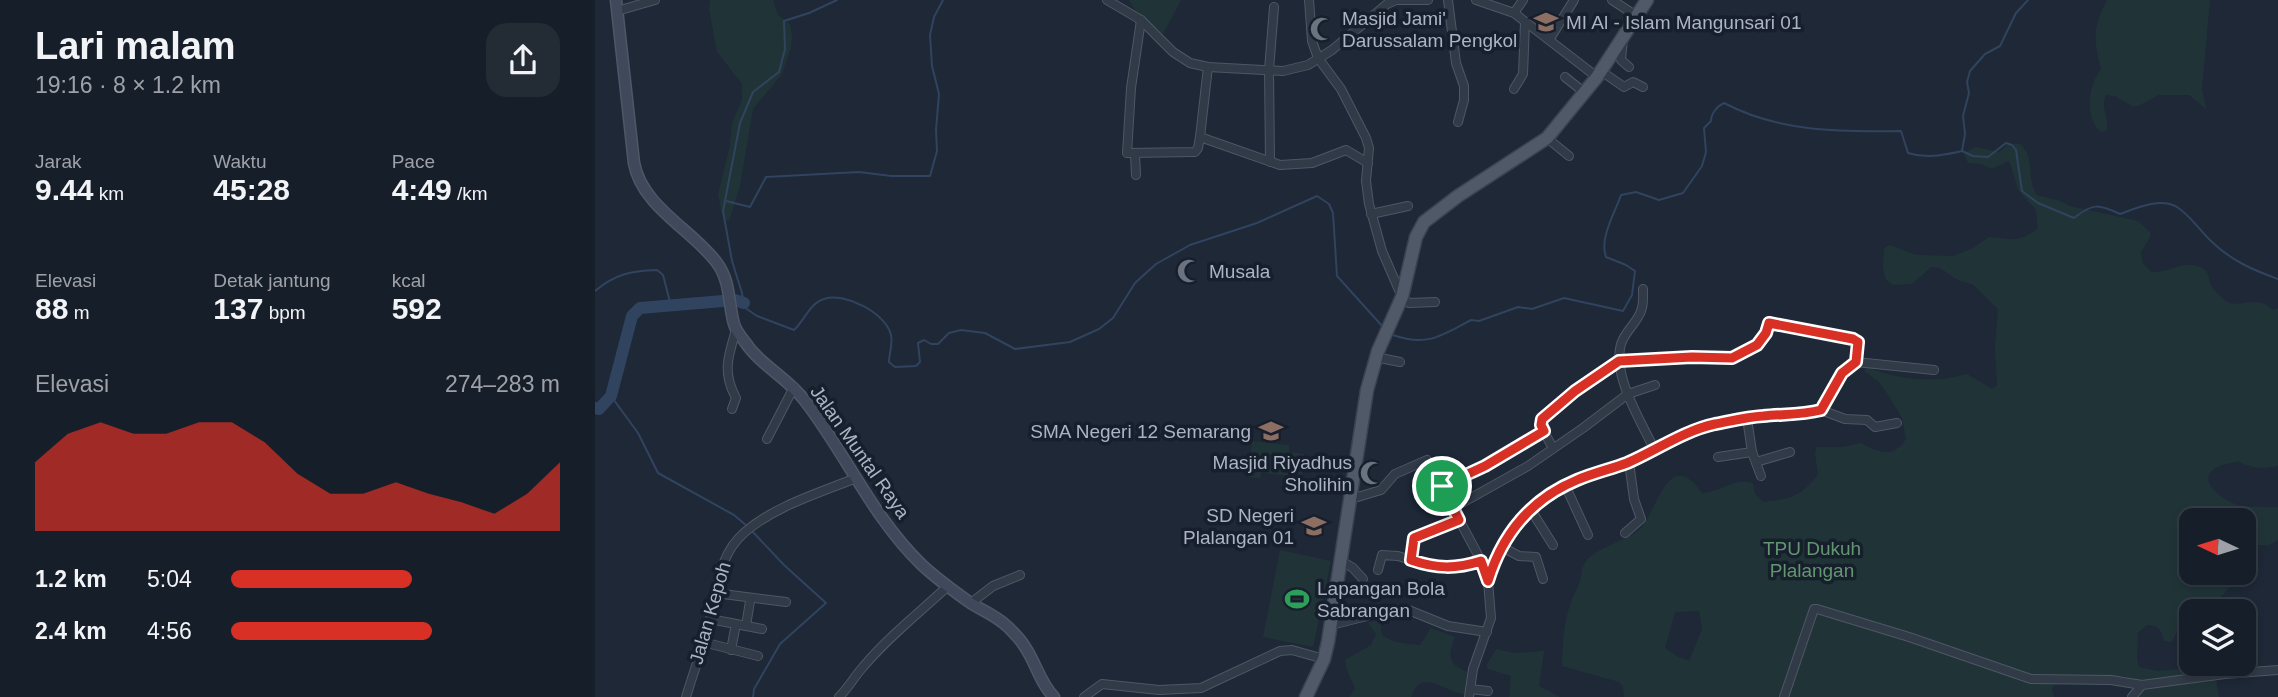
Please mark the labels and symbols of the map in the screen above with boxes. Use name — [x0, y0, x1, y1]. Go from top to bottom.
place label: Masjid Jami' Darussalam Pengkol — [1342, 8, 1517, 51]
school or university icon: MI Al - Islam Mangunsari 01 — [1532, 8, 1560, 36]
place label: MI Al - Islam Mangunsari 01 — [1566, 12, 1801, 33]
mosque icon: Masjid Jami' Darussalam Pengkol — [1308, 15, 1336, 43]
mosque icon: Musala — [1175, 257, 1203, 285]
place label: Musala — [1209, 261, 1271, 282]
street label: Jalan Muntal Raya — [806, 382, 914, 523]
school or university icon: SMA Negeri 12 Semarang — [1257, 417, 1285, 445]
place label: SMA Negeri 12 Semarang — [1030, 421, 1251, 442]
place label: Masjid Riyadhus Sholihin — [1213, 452, 1352, 495]
pin — [1412, 456, 1472, 516]
mosque icon: Masjid Riyadhus Sholihin — [1358, 459, 1386, 487]
place label: SD Negeri Plalangan 01 — [1183, 505, 1294, 548]
north arrow — [2179, 508, 2256, 584]
school or university icon: SD Negeri Plalangan 01 — [1300, 512, 1328, 540]
park label: TPU Dukuh Plalangan — [1763, 538, 1861, 581]
street label: Jalan Kepoh — [685, 559, 735, 667]
place label: Lapangan Bola Sabrangan — [1317, 578, 1445, 621]
sports icon: Lapangan Bola Sabrangan — [1283, 585, 1311, 613]

